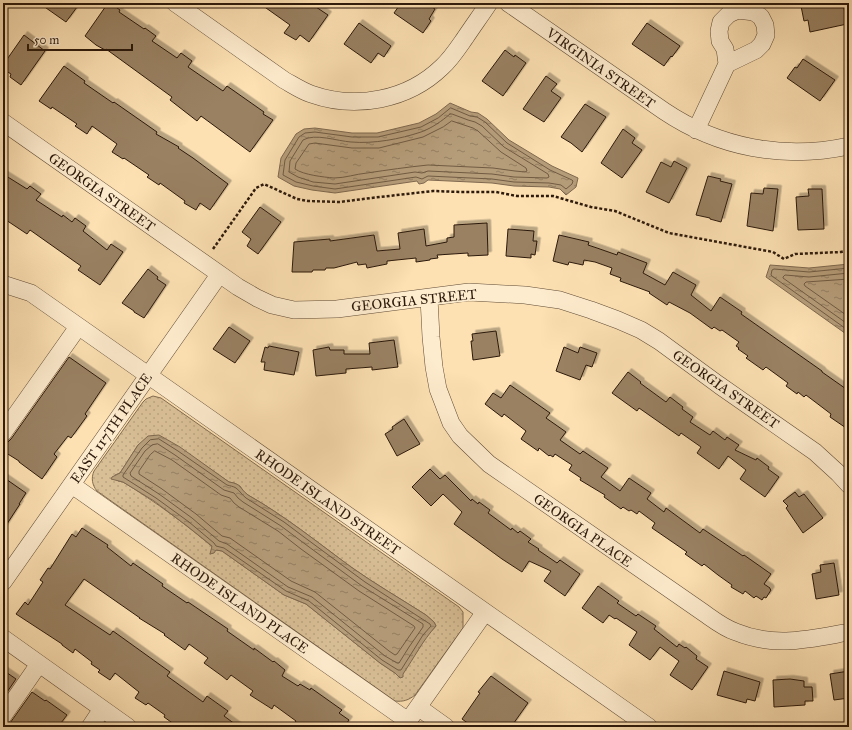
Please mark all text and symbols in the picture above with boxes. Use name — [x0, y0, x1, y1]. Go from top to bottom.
street label: VIRGINIA STREET — [542, 24, 659, 113]
scale bar — [28, 26, 132, 52]
text: 50 m — [34, 33, 59, 47]
street label: GEORGIA STREET — [45, 149, 159, 236]
street label: GEORGIA STREET — [350, 285, 478, 316]
street label: GEORGIA STREET — [669, 346, 783, 433]
street label: EAST 117TH PLACE — [67, 370, 156, 487]
street label: RHODE ISLAND STREET — [252, 446, 404, 559]
street label: GEORGIA PLACE — [530, 490, 635, 571]
street label: RHODE ISLAND PLACE — [168, 549, 312, 657]

